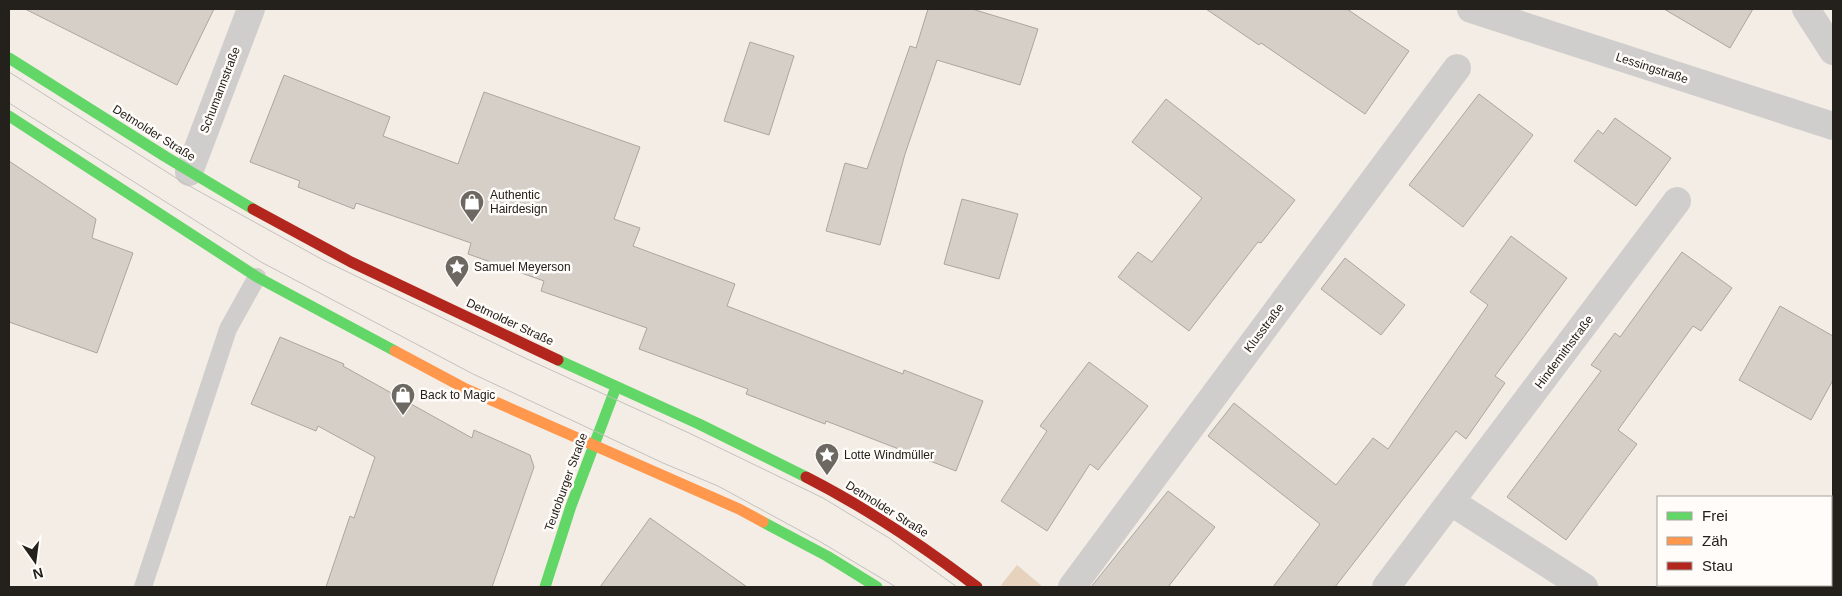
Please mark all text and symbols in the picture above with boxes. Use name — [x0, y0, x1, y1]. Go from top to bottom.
street label: Schumannstraße — [197, 45, 243, 135]
street label: Lessingstraße — [1614, 50, 1690, 86]
street label: Detmolder Straße — [110, 102, 198, 164]
place label: Authentic Hairdesign — [490, 188, 547, 216]
shop icon: Authentic Hairdesign — [459, 189, 485, 223]
place icon: Samuel Meyerson — [444, 254, 470, 288]
place label: Samuel Meyerson — [474, 260, 571, 274]
street label: Detmolder Straße — [464, 296, 556, 348]
street label: Klusstraße — [1241, 301, 1287, 355]
street label: Hindemithstraße — [1532, 312, 1596, 391]
shop icon: Back to Magic — [390, 382, 416, 416]
place label: Back to Magic — [420, 388, 495, 402]
street label: Teutoburger Straße — [542, 431, 590, 533]
place icon: Lotte Windmüller — [814, 442, 840, 476]
place label: Lotte Windmüller — [844, 448, 934, 462]
street label: Detmolder Straße — [843, 478, 931, 540]
legend — [1657, 496, 1832, 586]
text: Frei — [1702, 507, 1728, 524]
text: Zäh — [1702, 532, 1728, 549]
north arrow — [10, 536, 60, 586]
text: Stau — [1702, 557, 1733, 574]
text: N — [31, 565, 45, 583]

